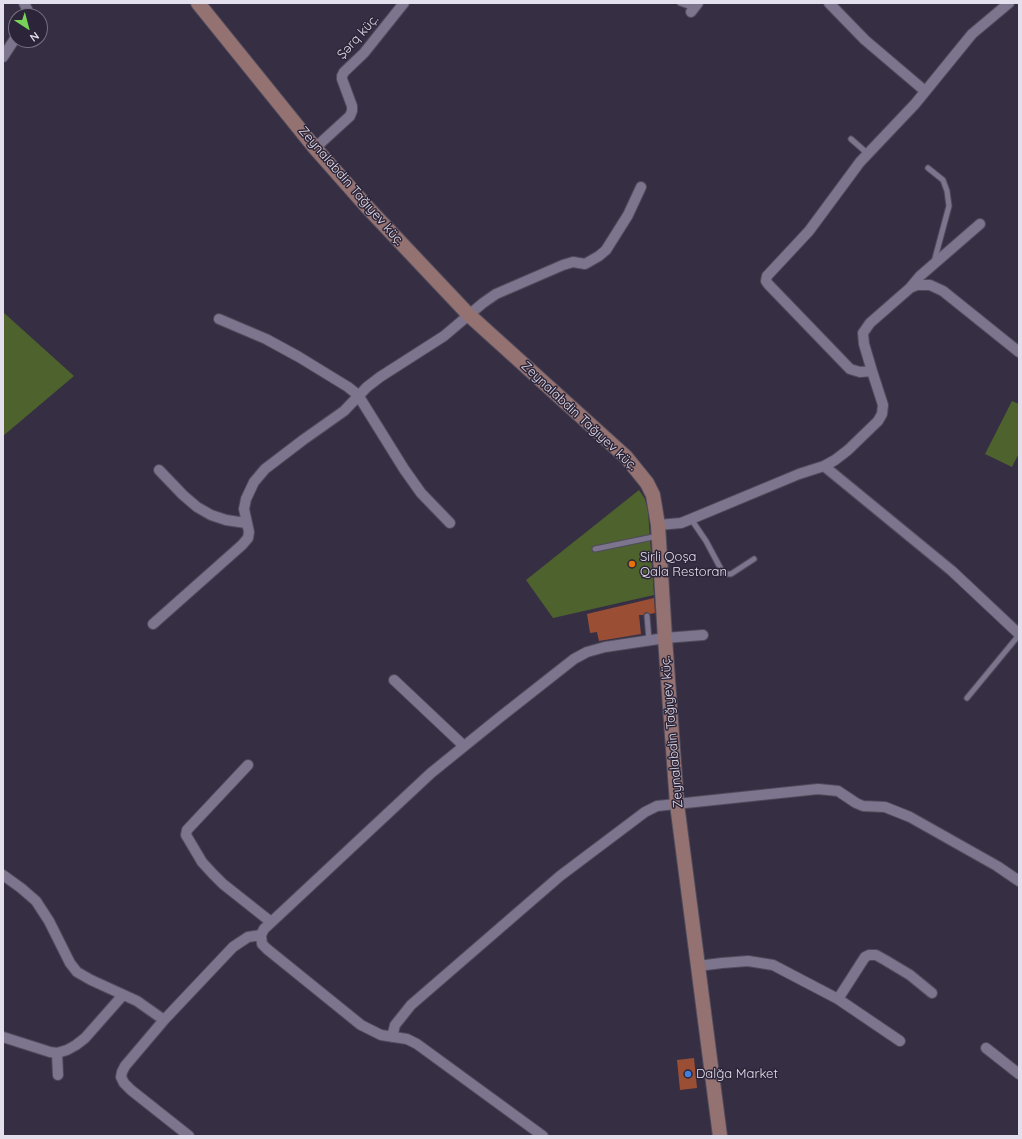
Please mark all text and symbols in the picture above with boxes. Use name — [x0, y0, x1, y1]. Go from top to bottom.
north arrow — [8, 8, 48, 48]
street label: Şərq küç. — [334, 12, 382, 62]
text: N — [27, 29, 42, 45]
street label: Zeynalabdin Tağıyev küç. — [295, 123, 407, 249]
street label: Zeynalabdin Tağıyev küç. — [518, 358, 640, 474]
place label: Sirli Qoşa Qala Restoran — [640, 549, 727, 580]
marker: Sirli Qoşa Qala Restoran — [627, 559, 637, 569]
street label: Zeynalabdin Tağıyev küç. — [658, 655, 686, 809]
place label: Dalğa Market — [696, 1066, 778, 1082]
marker: Dalğa Market — [683, 1069, 693, 1079]

